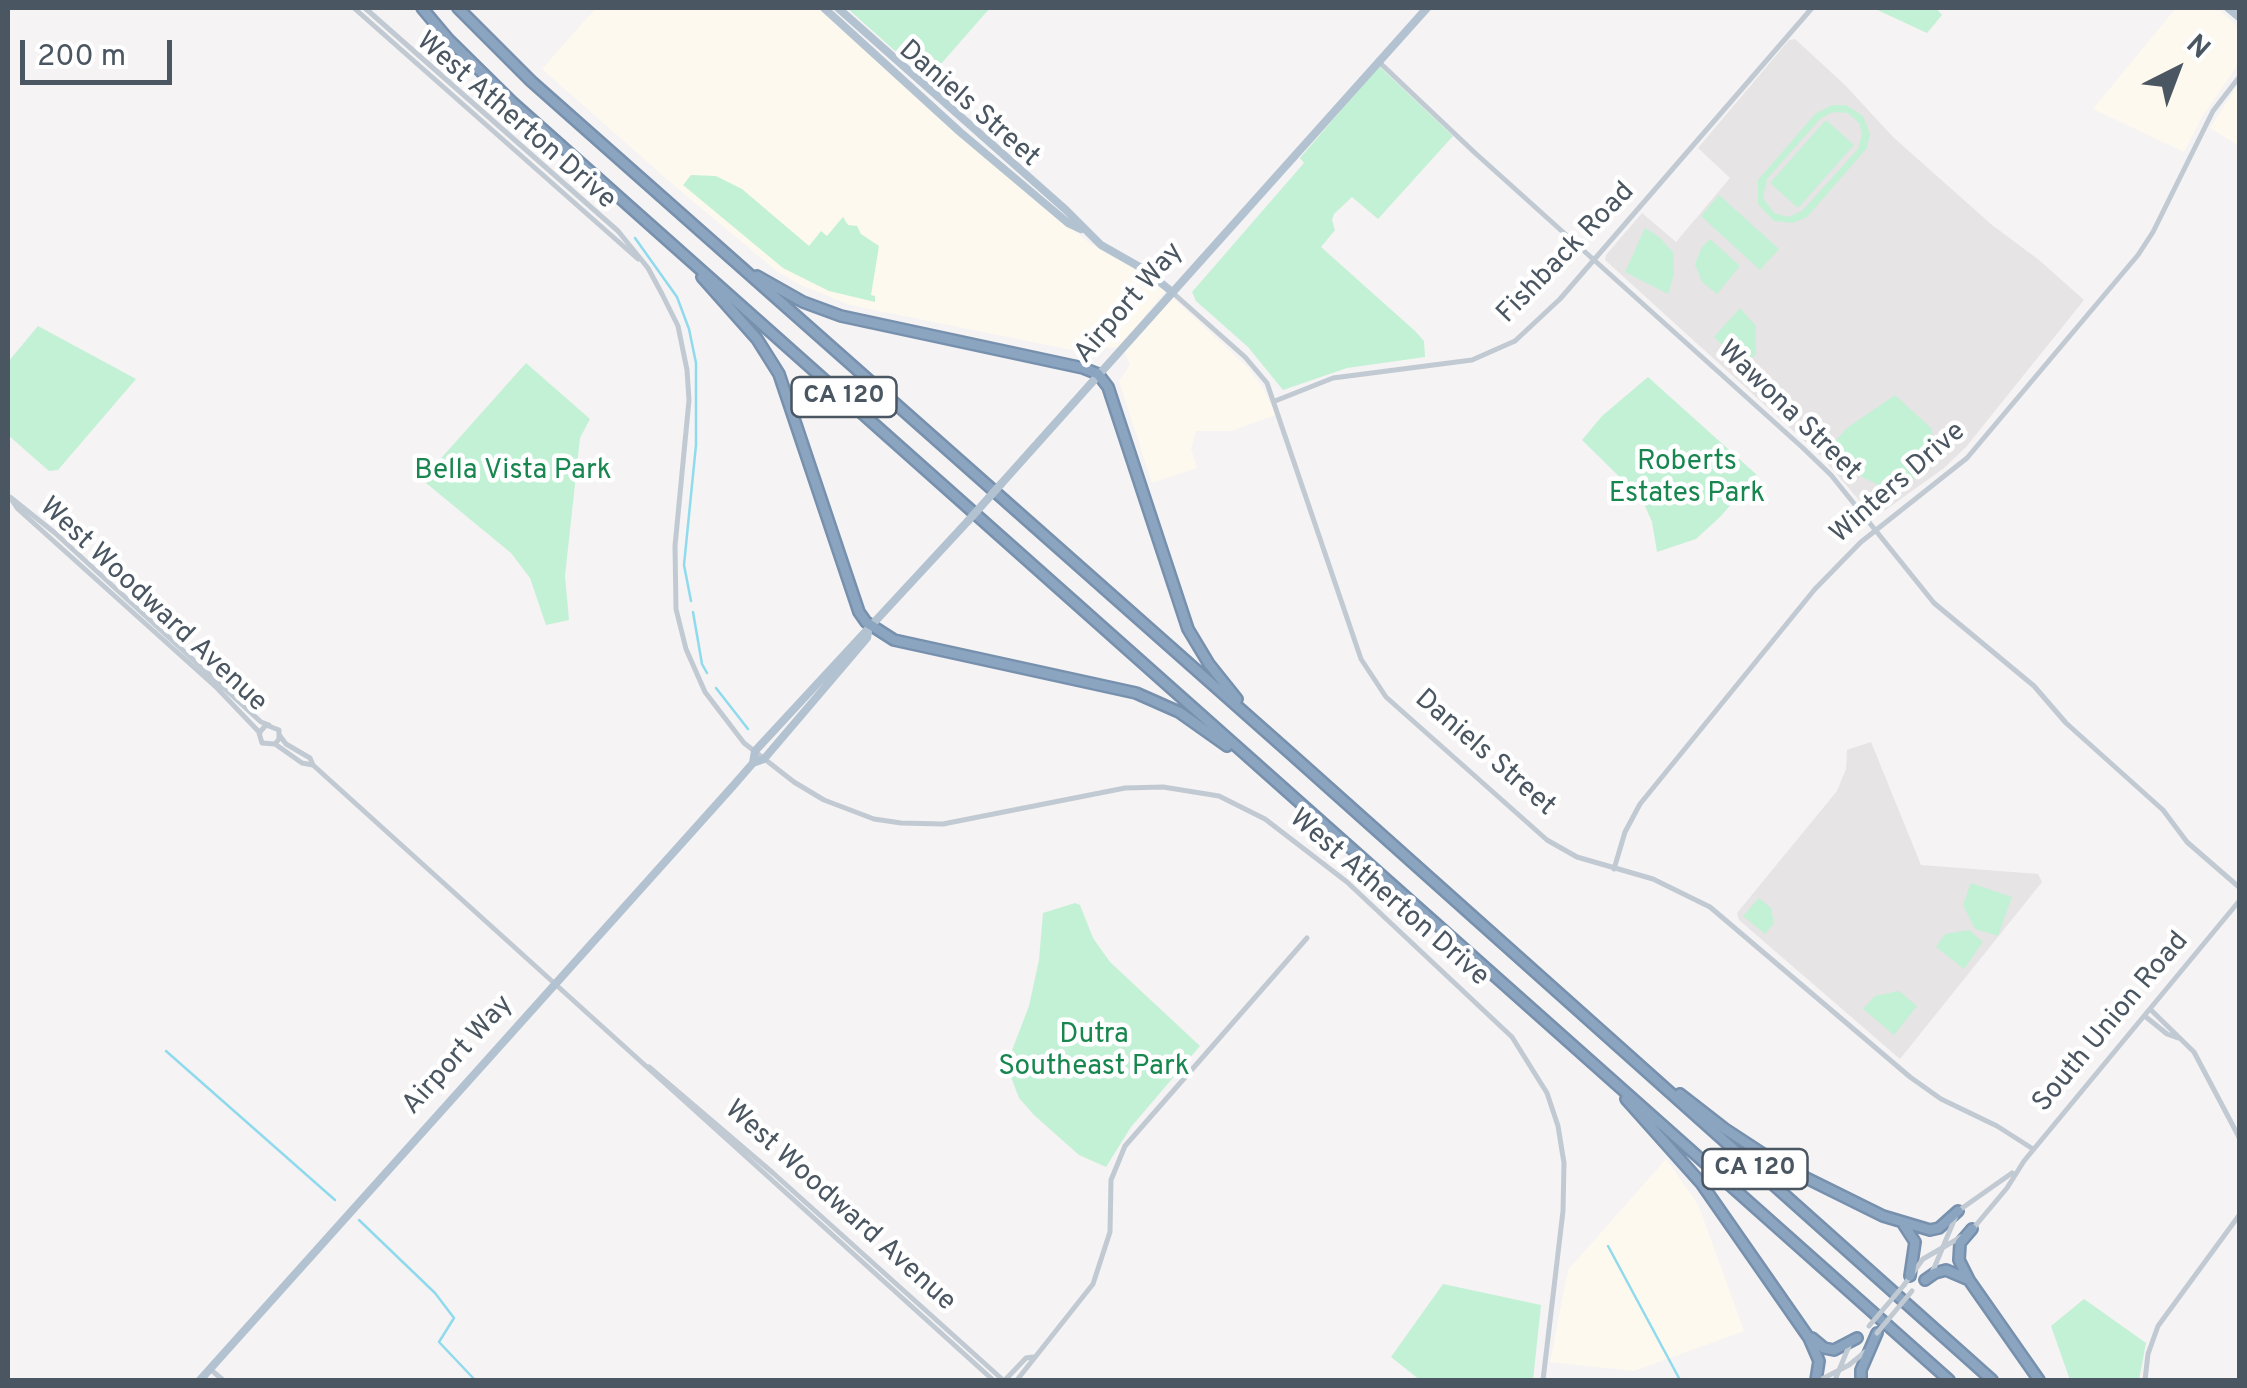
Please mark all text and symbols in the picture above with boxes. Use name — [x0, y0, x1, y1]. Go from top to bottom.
scale bar — [25, 20, 178, 82]
north arrow — [2127, 20, 2227, 120]
street label: West Atherton Drive — [408, 26, 622, 218]
text: N — [2178, 28, 2217, 68]
street label: Daniels Street — [891, 35, 1045, 175]
text: 200 m — [37, 39, 126, 76]
street label: Fishback Road — [1491, 176, 1643, 332]
street label: Airport Way — [1068, 237, 1192, 371]
street label: Wawona Street — [1709, 335, 1867, 489]
road number: CA 120 — [792, 377, 896, 417]
street label: Winters Drive — [1824, 416, 1974, 552]
park label: Roberts Estates Park — [1609, 446, 1765, 512]
park label: Bella Vista Park — [414, 455, 612, 489]
street label: West Woodward Avenue — [31, 492, 273, 720]
street label: Daniels Street — [1407, 684, 1561, 824]
street label: West Atherton Drive — [1281, 803, 1495, 995]
street label: South Union Road — [2027, 926, 2197, 1120]
street label: Airport Way — [397, 989, 521, 1123]
park label: Dutra Southeast Park — [998, 1019, 1190, 1085]
street label: West Woodward Avenue — [716, 1094, 962, 1320]
road number: CA 120 — [1702, 1149, 1808, 1189]

